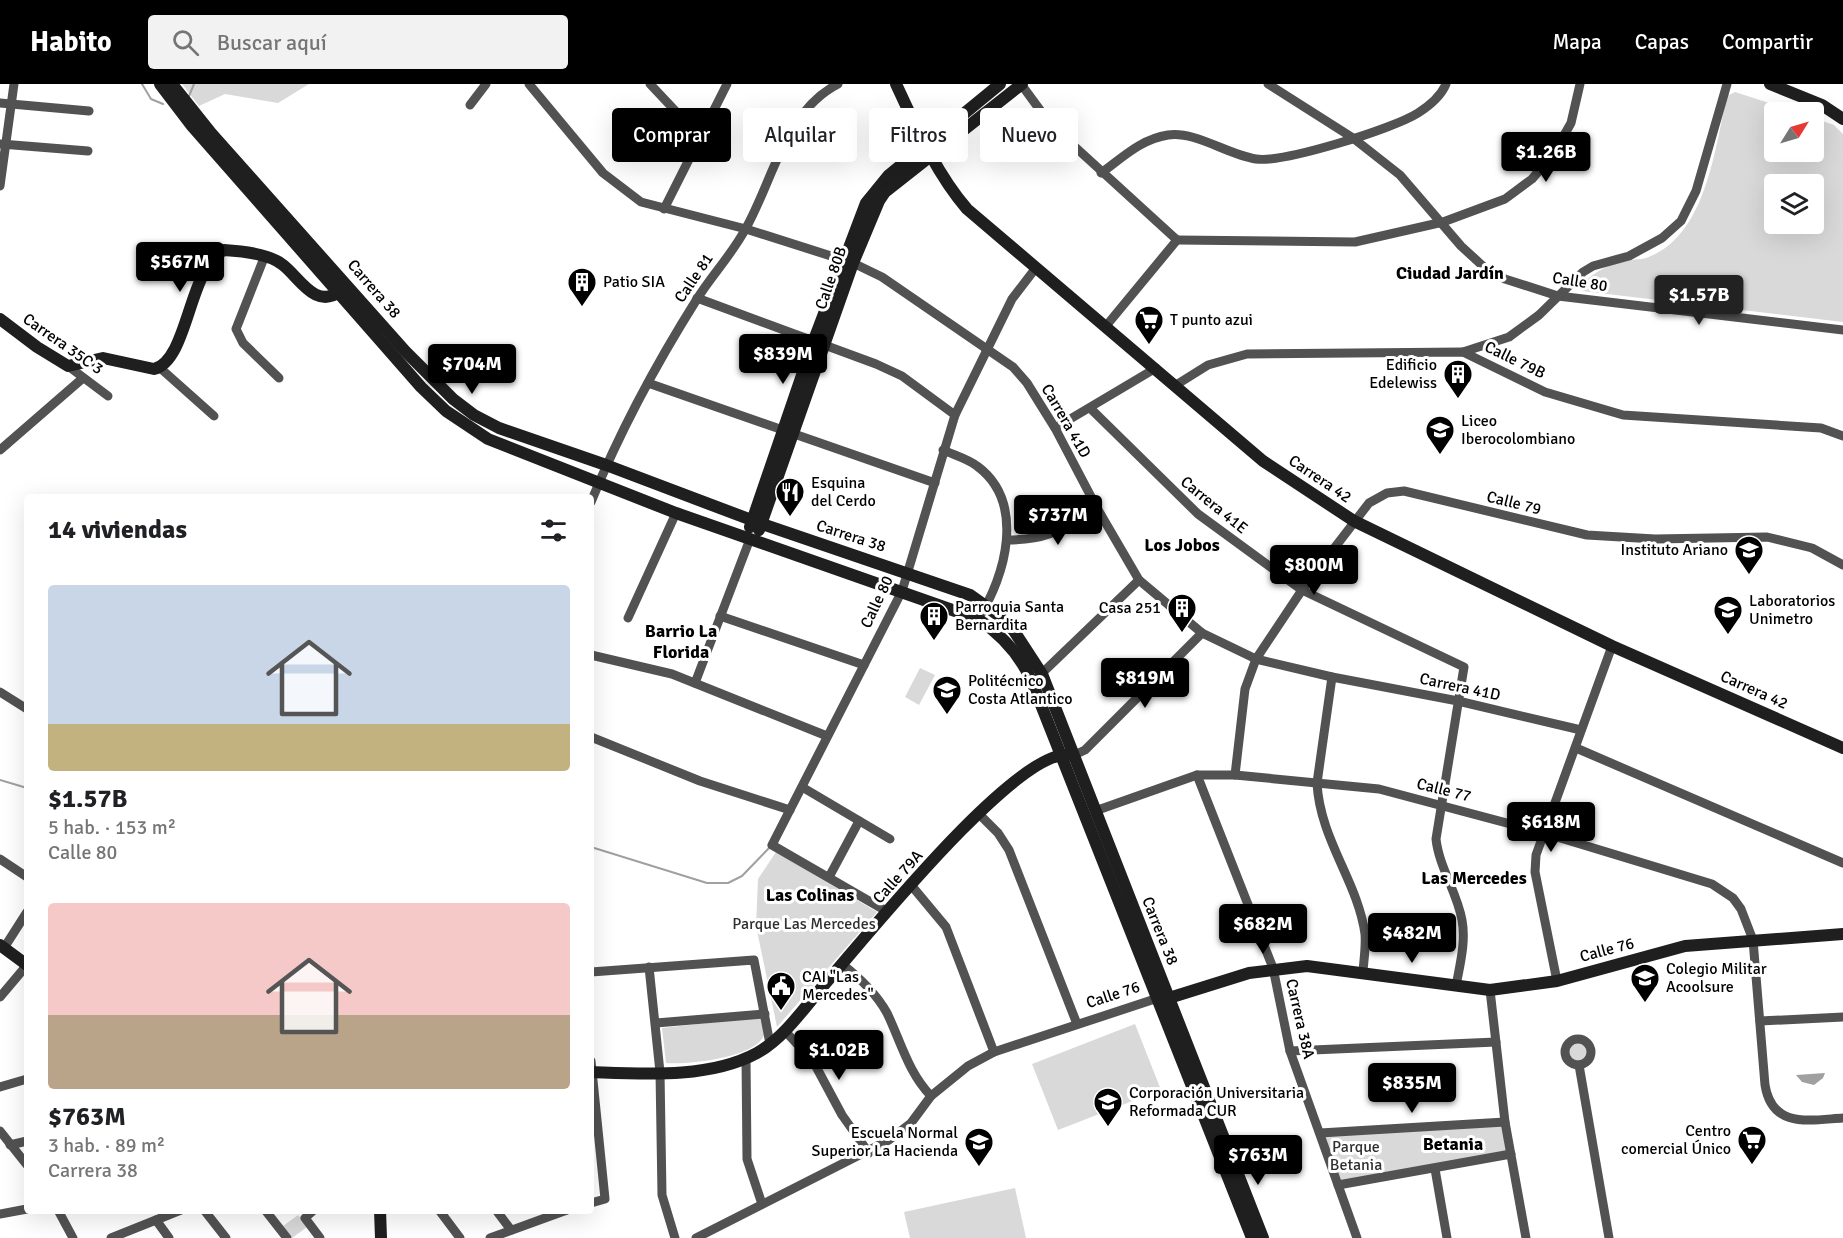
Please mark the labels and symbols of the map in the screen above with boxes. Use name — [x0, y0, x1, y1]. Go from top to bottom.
north arrow — [1764, 102, 1824, 162]
pin: $1.26B — [1497, 132, 1595, 183]
pin: $567M — [138, 242, 222, 293]
street label: Calle 80B — [811, 244, 851, 312]
street label: Calle 81 — [670, 249, 718, 307]
street label: Carrera 38 — [343, 255, 405, 323]
district label: Ciudad Jardín — [1396, 262, 1504, 284]
building icon: Patio SIA — [566, 266, 598, 308]
street label: Calle 80 — [1551, 268, 1609, 296]
place label: Patio SIA — [603, 272, 665, 292]
pin: $1.57B — [1650, 275, 1748, 326]
supermarket icon: T punto azui — [1133, 304, 1165, 346]
street label: Carrera 35C 3 — [19, 309, 107, 379]
place label: T punto azui — [1170, 310, 1253, 330]
pin: $839M — [741, 334, 825, 385]
street label: Calle 79B — [1481, 337, 1549, 383]
pin: $704M — [430, 344, 514, 395]
place label: Edificio Edelewiss — [1369, 355, 1437, 393]
building icon: Edificio Edelewiss — [1442, 358, 1474, 400]
street label: Carrera 41D — [1037, 380, 1095, 462]
place label: Liceo Iberocolombiano — [1461, 411, 1575, 449]
school or university icon: Liceo Iberocolombiano — [1424, 414, 1456, 456]
street label: Carrera 42 — [1285, 451, 1355, 507]
street label: Carrera 41E — [1176, 472, 1252, 538]
place label: Esquina del Cerdo — [811, 473, 876, 511]
restaurant icon: Esquina del Cerdo — [774, 476, 806, 518]
street label: Calle 79 — [1485, 487, 1543, 519]
pin: $737M — [1016, 495, 1100, 546]
street label: Carrera 38 — [814, 515, 888, 557]
district label: Los Jobos — [1144, 534, 1220, 556]
school or university icon: Instituto Ariano — [1733, 534, 1765, 576]
place label: Instituto Ariano — [1621, 540, 1728, 560]
pin: $800M — [1272, 545, 1356, 596]
street label: Calle 80 — [856, 573, 898, 631]
place label: Laboratorios Unimetro — [1749, 591, 1835, 629]
building icon: Casa 251 — [1166, 592, 1198, 634]
school or university icon: Laboratorios Unimetro — [1712, 594, 1744, 636]
place label: Parroquia Santa Bernardita — [955, 597, 1064, 635]
place label: Casa 251 — [1099, 598, 1161, 618]
building icon: Parroquia Santa Bernardita — [918, 600, 950, 642]
district label: Barrio La Florida — [645, 620, 717, 663]
pin: $819M — [1103, 658, 1187, 709]
street label: Carrera 42 — [1717, 666, 1791, 714]
street label: Carrera 41D — [1418, 669, 1502, 705]
place label: Politécnico Costa Atlantico — [968, 671, 1073, 709]
school or university icon: Politécnico Costa Atlantico — [931, 674, 963, 716]
street label: Calle 77 — [1415, 774, 1473, 806]
pin: $618M — [1509, 802, 1593, 853]
street label: Calle 79A — [869, 846, 927, 908]
district label: Las Mercedes — [1421, 867, 1527, 889]
district label: Las Colinas — [766, 884, 854, 906]
street label: Carrera 38 — [1137, 894, 1183, 968]
pin: $682M — [1221, 904, 1305, 955]
pin: $482M — [1370, 913, 1454, 964]
park label: Parque Las Mercedes — [732, 914, 876, 934]
street label: Calle 76 — [1578, 933, 1636, 967]
place label: Colegio Militar Acoolsure — [1666, 959, 1767, 997]
school or university icon: Colegio Militar Acoolsure — [1629, 962, 1661, 1004]
place label: CAI "Las Mercedes" — [802, 967, 874, 1005]
public building icon: CAI "Las Mercedes" — [765, 970, 797, 1012]
street label: Calle 76 — [1083, 977, 1143, 1013]
street label: Carrera 38A — [1281, 977, 1319, 1061]
pin: $1.02B — [790, 1030, 888, 1081]
pin: $835M — [1370, 1063, 1454, 1114]
place label: Corporación Universitaria Reformada CUR — [1129, 1083, 1304, 1121]
school or university icon: Corporación Universitaria Reformada CUR — [1092, 1086, 1124, 1128]
place label: Centro comercial Único — [1621, 1121, 1731, 1159]
place label: Escuela Normal Superior La Hacienda — [812, 1123, 958, 1161]
supermarket icon: Centro comercial Único — [1736, 1124, 1768, 1166]
school or university icon: Escuela Normal Superior La Hacienda — [963, 1126, 995, 1168]
district label: Betania — [1423, 1133, 1483, 1155]
pin: $763M — [1216, 1135, 1300, 1186]
park label: Parque Betania — [1330, 1137, 1382, 1175]

